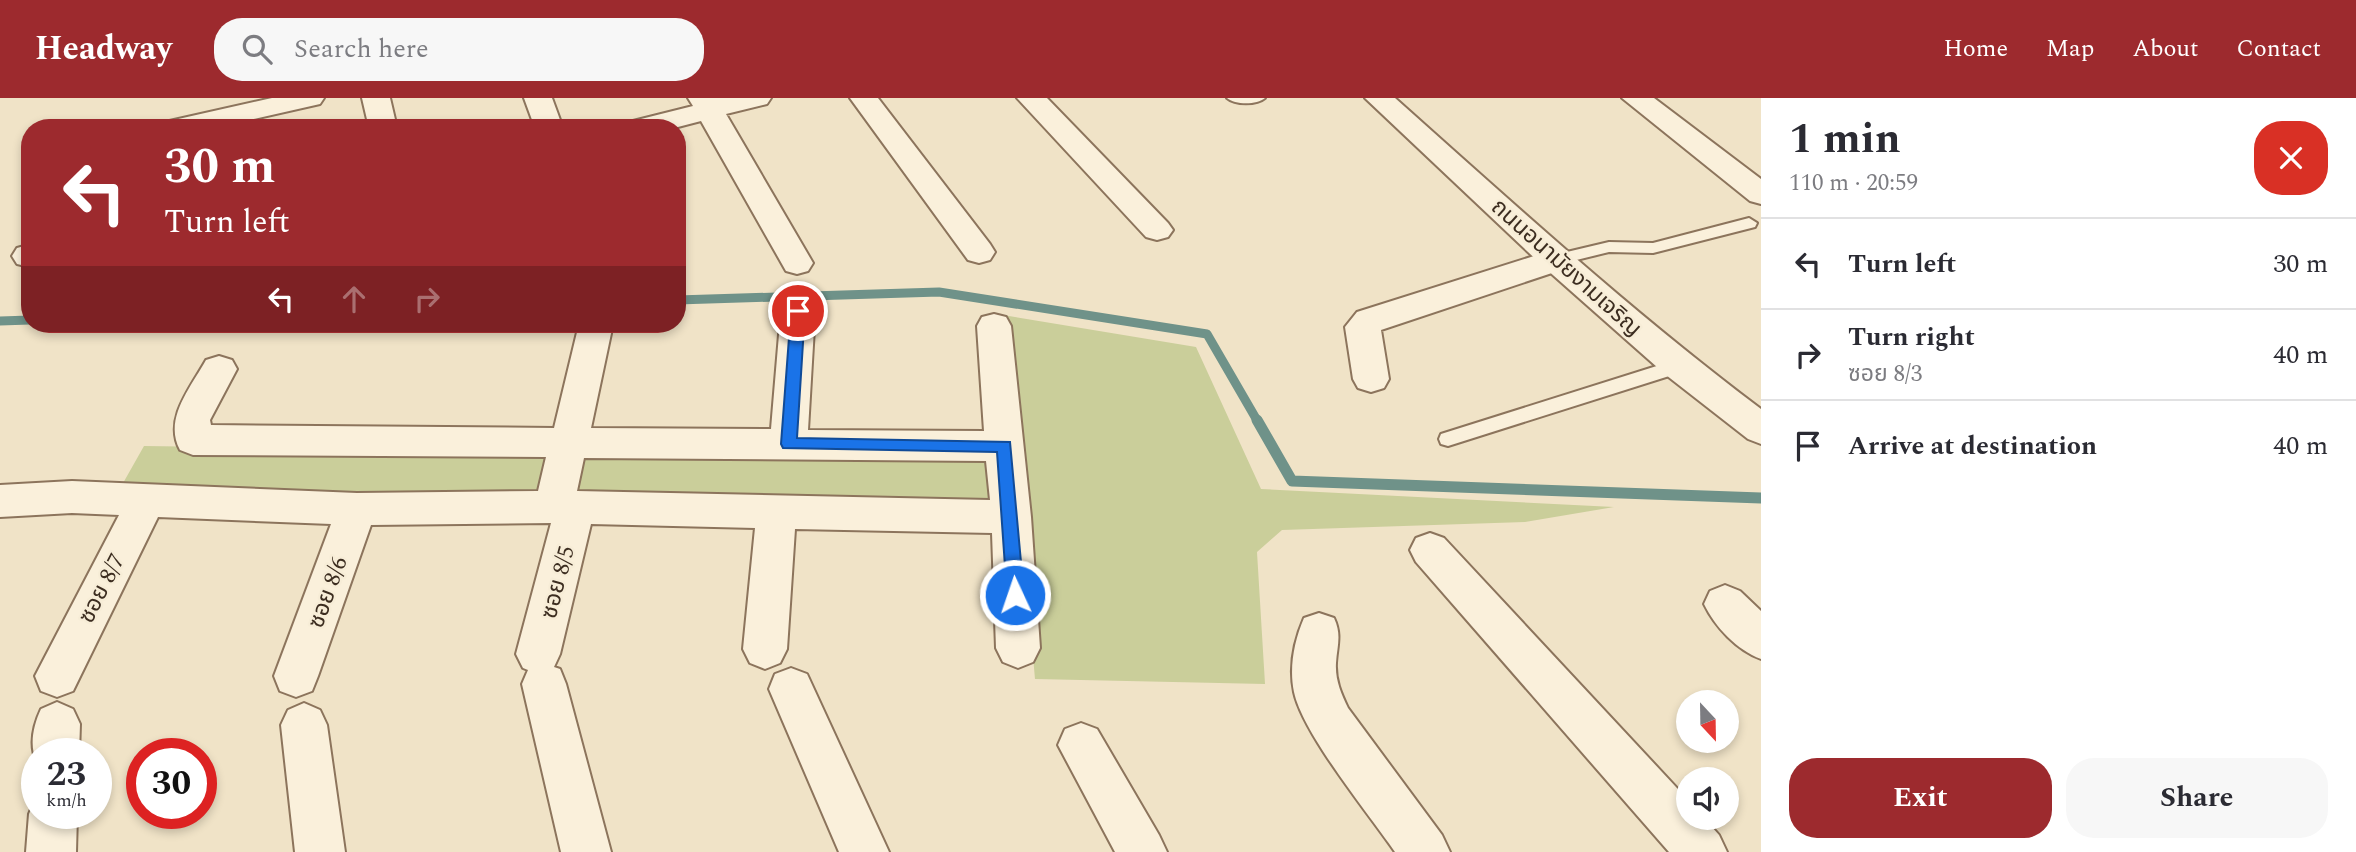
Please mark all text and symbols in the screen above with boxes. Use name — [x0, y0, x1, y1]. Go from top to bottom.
search box — [214, 18, 704, 81]
text: Headway — [35, 24, 172, 74]
text: Search here — [294, 29, 429, 69]
icon: search — [238, 30, 276, 68]
text: Home — [1943, 31, 2008, 67]
text: Map — [2046, 31, 2094, 67]
text: About — [2132, 31, 2198, 67]
text: Contact — [2236, 31, 2321, 67]
text: 1 min — [1789, 108, 1901, 171]
button: close — [2254, 121, 2328, 195]
text: 30 m — [164, 130, 275, 205]
icon: left — [49, 147, 140, 238]
text: 110 m · 20:59 — [1789, 166, 1918, 201]
street label: ถนนอนามัยงามเจริญ — [1483, 191, 1649, 346]
text: Turn left — [164, 198, 290, 247]
text: Turn left — [1848, 244, 1956, 284]
text: 30 m — [2273, 244, 2328, 284]
icon: left — [1789, 245, 1827, 283]
icon: left — [262, 280, 300, 318]
icon: ahead — [335, 280, 373, 318]
icon: right — [408, 280, 446, 318]
pin — [768, 281, 828, 341]
icon: arrive — [779, 292, 817, 330]
text: Turn right — [1848, 317, 1975, 357]
text: 40 m — [2273, 335, 2328, 375]
icon: right — [1789, 336, 1827, 374]
text: ซอย 8/3 — [1848, 357, 1922, 392]
text: Arrive at destination — [1848, 426, 2097, 466]
text: 40 m — [2273, 426, 2328, 466]
icon: arrive — [1789, 427, 1827, 465]
street label: ซอย 8/5 — [532, 542, 585, 623]
street label: ซอย 8/7 — [70, 548, 135, 630]
street label: ซอย 8/6 — [299, 552, 358, 633]
position arrow — [978, 558, 1052, 632]
north arrow — [1676, 690, 1740, 752]
map controls — [1676, 690, 1739, 830]
speed limit sign: 30 — [126, 738, 217, 829]
text: 23 — [47, 748, 86, 801]
button: Exit — [1789, 758, 2052, 838]
button: Share — [2066, 758, 2328, 838]
button: sound — [1676, 767, 1739, 830]
text: km/h — [46, 787, 87, 814]

